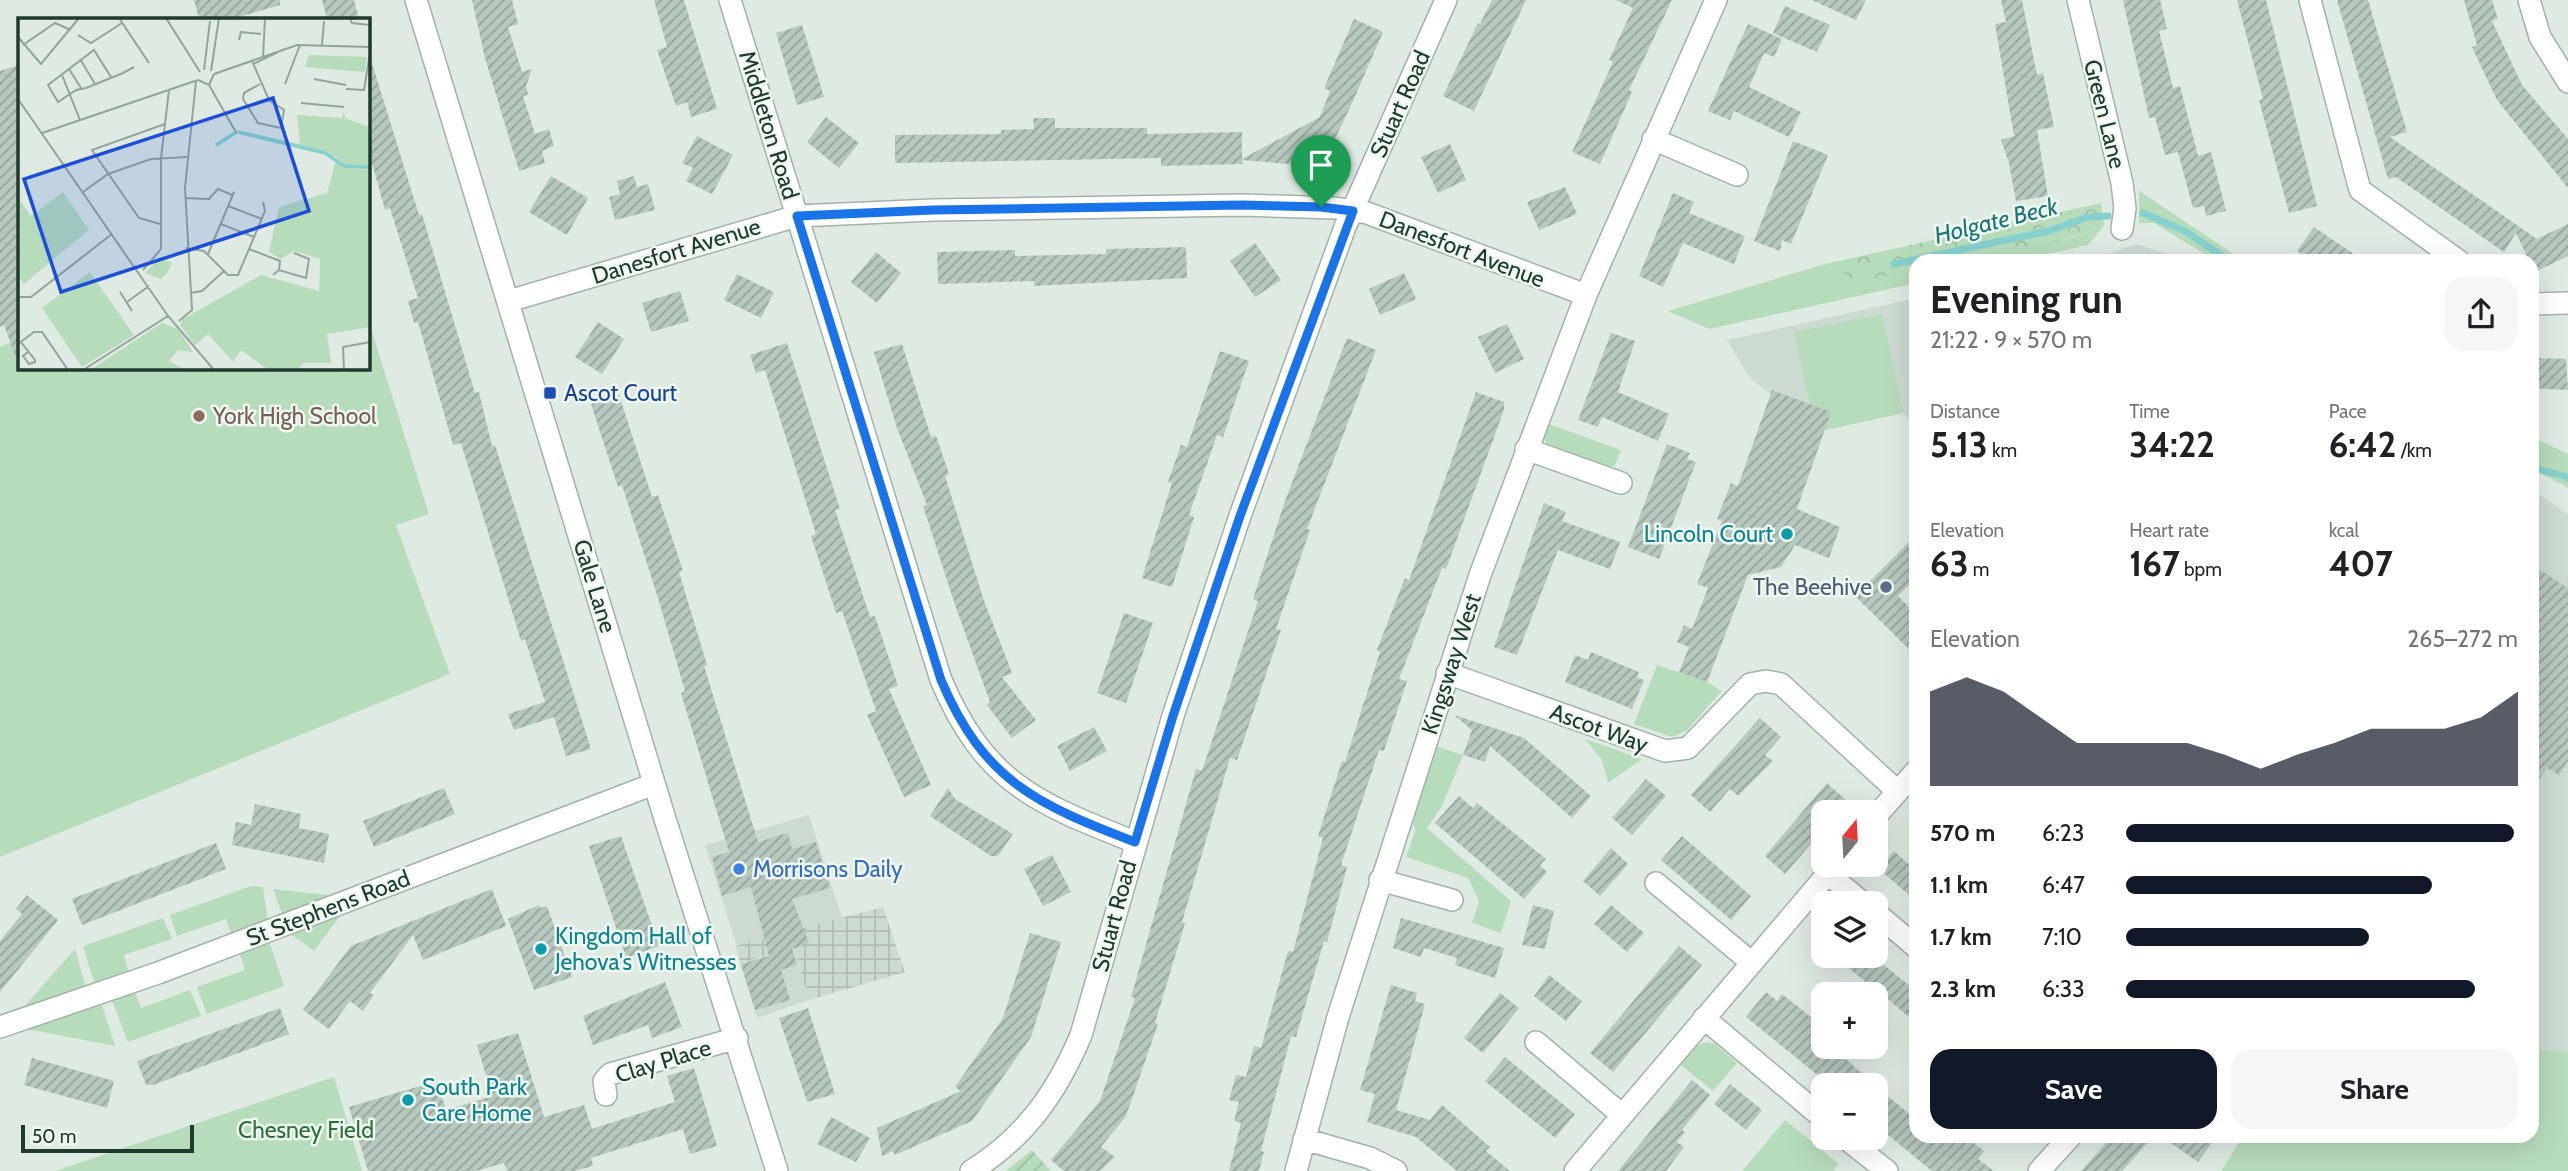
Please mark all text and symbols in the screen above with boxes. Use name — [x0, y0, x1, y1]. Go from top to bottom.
inset map — [18, 18, 369, 369]
street label: Stuart Road — [1364, 46, 1436, 162]
street label: Middleton Road — [733, 47, 805, 203]
street label: Green Lane — [2078, 57, 2132, 171]
pin — [1291, 135, 1351, 207]
icon: arrive — [1302, 146, 1340, 184]
water label: Holgate Beck — [1931, 191, 2061, 250]
street label: Danesfort Avenue — [1375, 205, 1549, 293]
street label: Danesfort Avenue — [588, 212, 764, 290]
text: Evening run — [1930, 276, 2123, 323]
button: share — [2444, 277, 2518, 351]
text: 21:22 · 9 × 570 m — [1930, 326, 2092, 354]
place label: Ascot Court — [564, 379, 677, 407]
marker: Ascot Court — [542, 385, 558, 401]
text: Distance — [1930, 400, 2000, 423]
text: Time — [2129, 400, 2170, 423]
text: Pace — [2329, 400, 2367, 423]
place label: York High School — [212, 402, 377, 430]
marker: York High School — [191, 408, 207, 424]
text: 5.13 — [1930, 423, 1988, 466]
text: 34:22 — [2129, 423, 2215, 466]
text: 6:42 — [2329, 423, 2396, 466]
text: km — [1988, 439, 2017, 462]
text: /km — [2396, 439, 2432, 462]
text: Elevation — [1930, 519, 2004, 542]
text: Heart rate — [2129, 519, 2209, 542]
text: kcal — [2329, 519, 2359, 542]
place label: Lincoln Court — [1644, 520, 1773, 548]
marker: Lincoln Court — [1779, 526, 1795, 542]
street label: Gale Lane — [568, 536, 622, 636]
text: 63 — [1930, 542, 1969, 585]
text: 167 — [2129, 542, 2180, 585]
text: 407 — [2329, 542, 2393, 585]
text: m — [1969, 558, 1990, 581]
text: bpm — [2180, 558, 2222, 581]
place label: The Beehive — [1753, 573, 1872, 601]
marker: The Beehive — [1878, 579, 1894, 595]
street label: Kingsway West — [1415, 590, 1487, 738]
text: Elevation — [1930, 625, 2020, 653]
text: 265–272 m — [2407, 625, 2518, 653]
street label: Ascot Way — [1546, 697, 1652, 759]
north arrow — [1811, 800, 1888, 877]
map controls — [1811, 800, 1888, 1150]
text: 570 m — [1930, 819, 1995, 847]
text: 6:23 — [2042, 819, 2084, 847]
place label: Morrisons Daily — [753, 855, 903, 883]
street label: Stuart Road — [1086, 857, 1142, 975]
marker: Morrisons Daily — [731, 861, 747, 877]
street label: St Stephens Road — [242, 864, 414, 952]
text: 1.1 km — [1930, 871, 1988, 899]
text: 6:47 — [2042, 871, 2085, 899]
button: layers — [1811, 891, 1888, 968]
place label: Kingdom Hall of Jehova's Witnesses — [554, 922, 737, 976]
text: 1.7 km — [1930, 923, 1992, 951]
text: 7:10 — [2042, 923, 2082, 951]
marker: Kingdom Hall of Jehova's Witnesses — [533, 941, 549, 957]
text: 2.3 km — [1930, 975, 1996, 1003]
text: 6:33 — [2042, 975, 2085, 1003]
button: + — [1811, 982, 1888, 1059]
street label: Clay Place — [612, 1033, 714, 1089]
button: Save — [1930, 1049, 2217, 1129]
button: Share — [2231, 1049, 2518, 1129]
place label: South Park Care Home — [422, 1073, 532, 1127]
button: − — [1811, 1073, 1888, 1150]
marker: South Park Care Home — [400, 1092, 416, 1108]
park label: Chesney Field — [238, 1116, 374, 1144]
scale bar — [21, 1122, 194, 1154]
text: 50 m — [32, 1125, 76, 1148]

